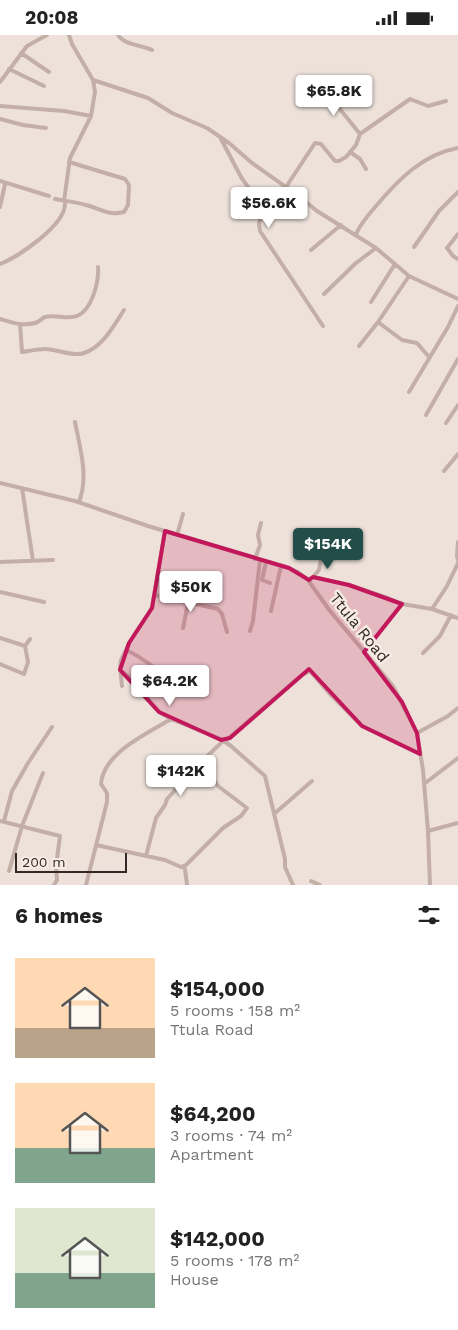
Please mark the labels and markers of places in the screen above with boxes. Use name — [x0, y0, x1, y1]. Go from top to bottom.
pin: $65.8K — [293, 74, 375, 117]
pin: $56.6K — [228, 187, 310, 229]
pin: $154K — [293, 527, 363, 570]
pin: $50K — [161, 571, 221, 613]
pin: $64.2K — [129, 665, 211, 707]
pin: $142K — [146, 755, 216, 797]

